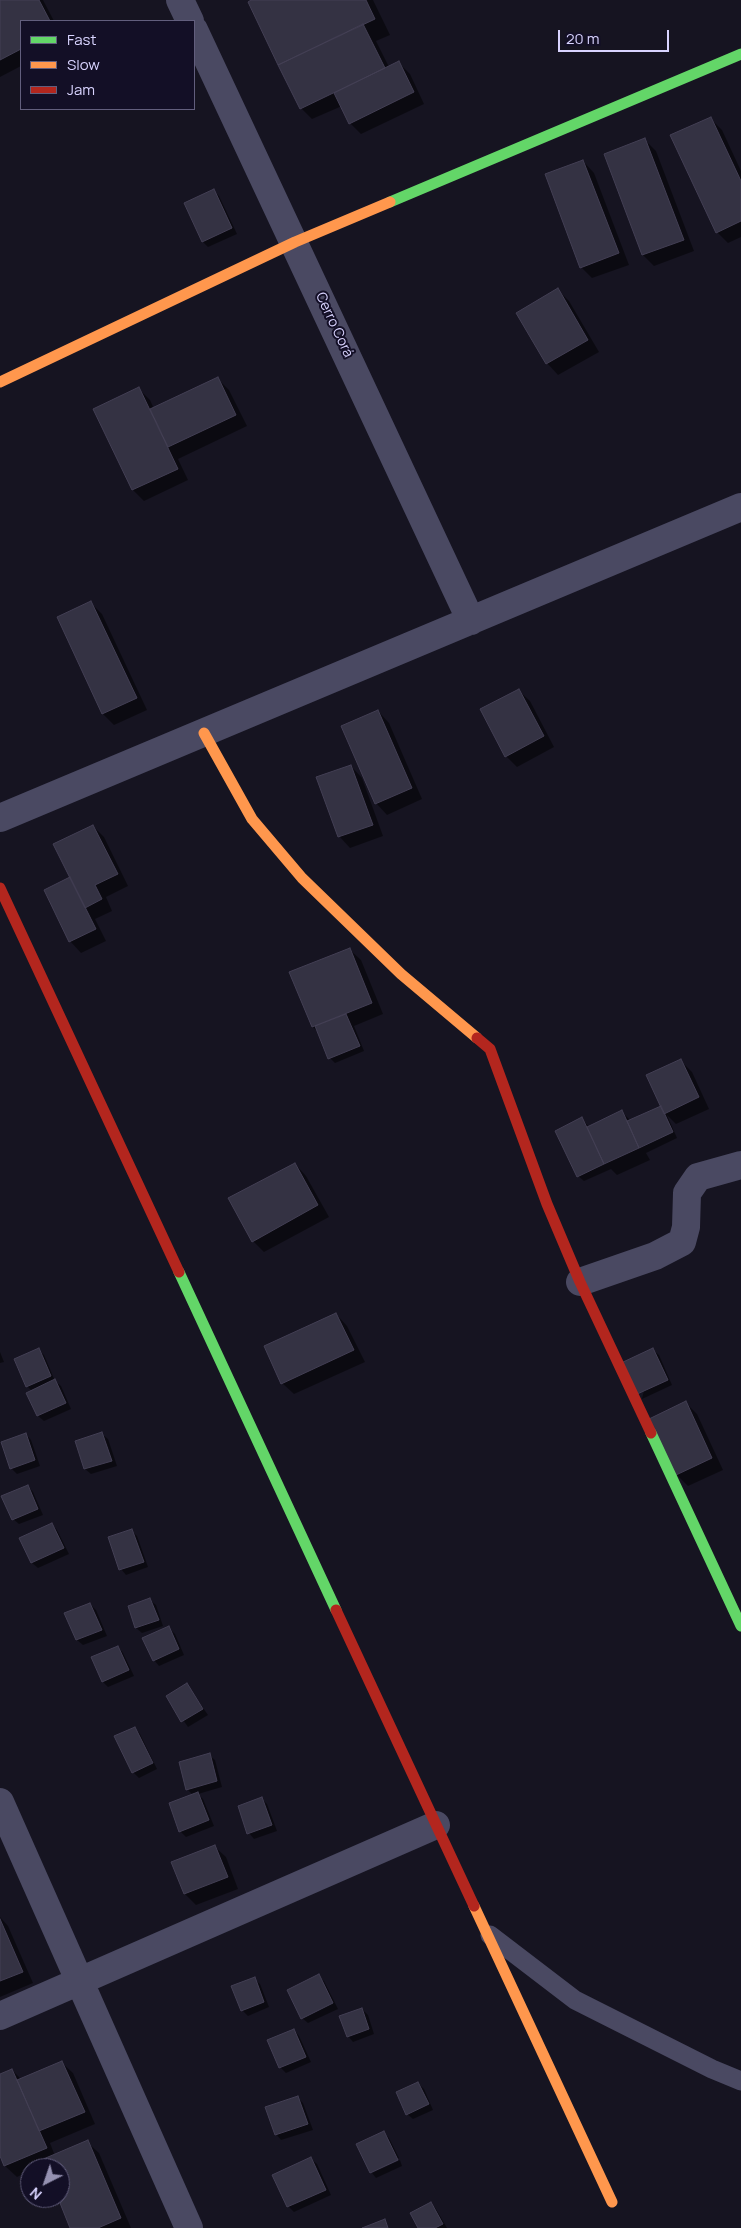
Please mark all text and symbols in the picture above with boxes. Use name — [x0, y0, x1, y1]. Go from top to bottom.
legend — [20, 20, 195, 110]
scale bar — [561, 20, 672, 52]
text: 20 m — [566, 28, 599, 49]
text: Fast — [67, 29, 96, 50]
text: Slow — [67, 54, 100, 75]
text: Jam — [67, 79, 95, 100]
street label: Cerro Corá — [312, 290, 356, 360]
north arrow — [20, 2158, 70, 2208]
text: N — [25, 2183, 46, 2204]

